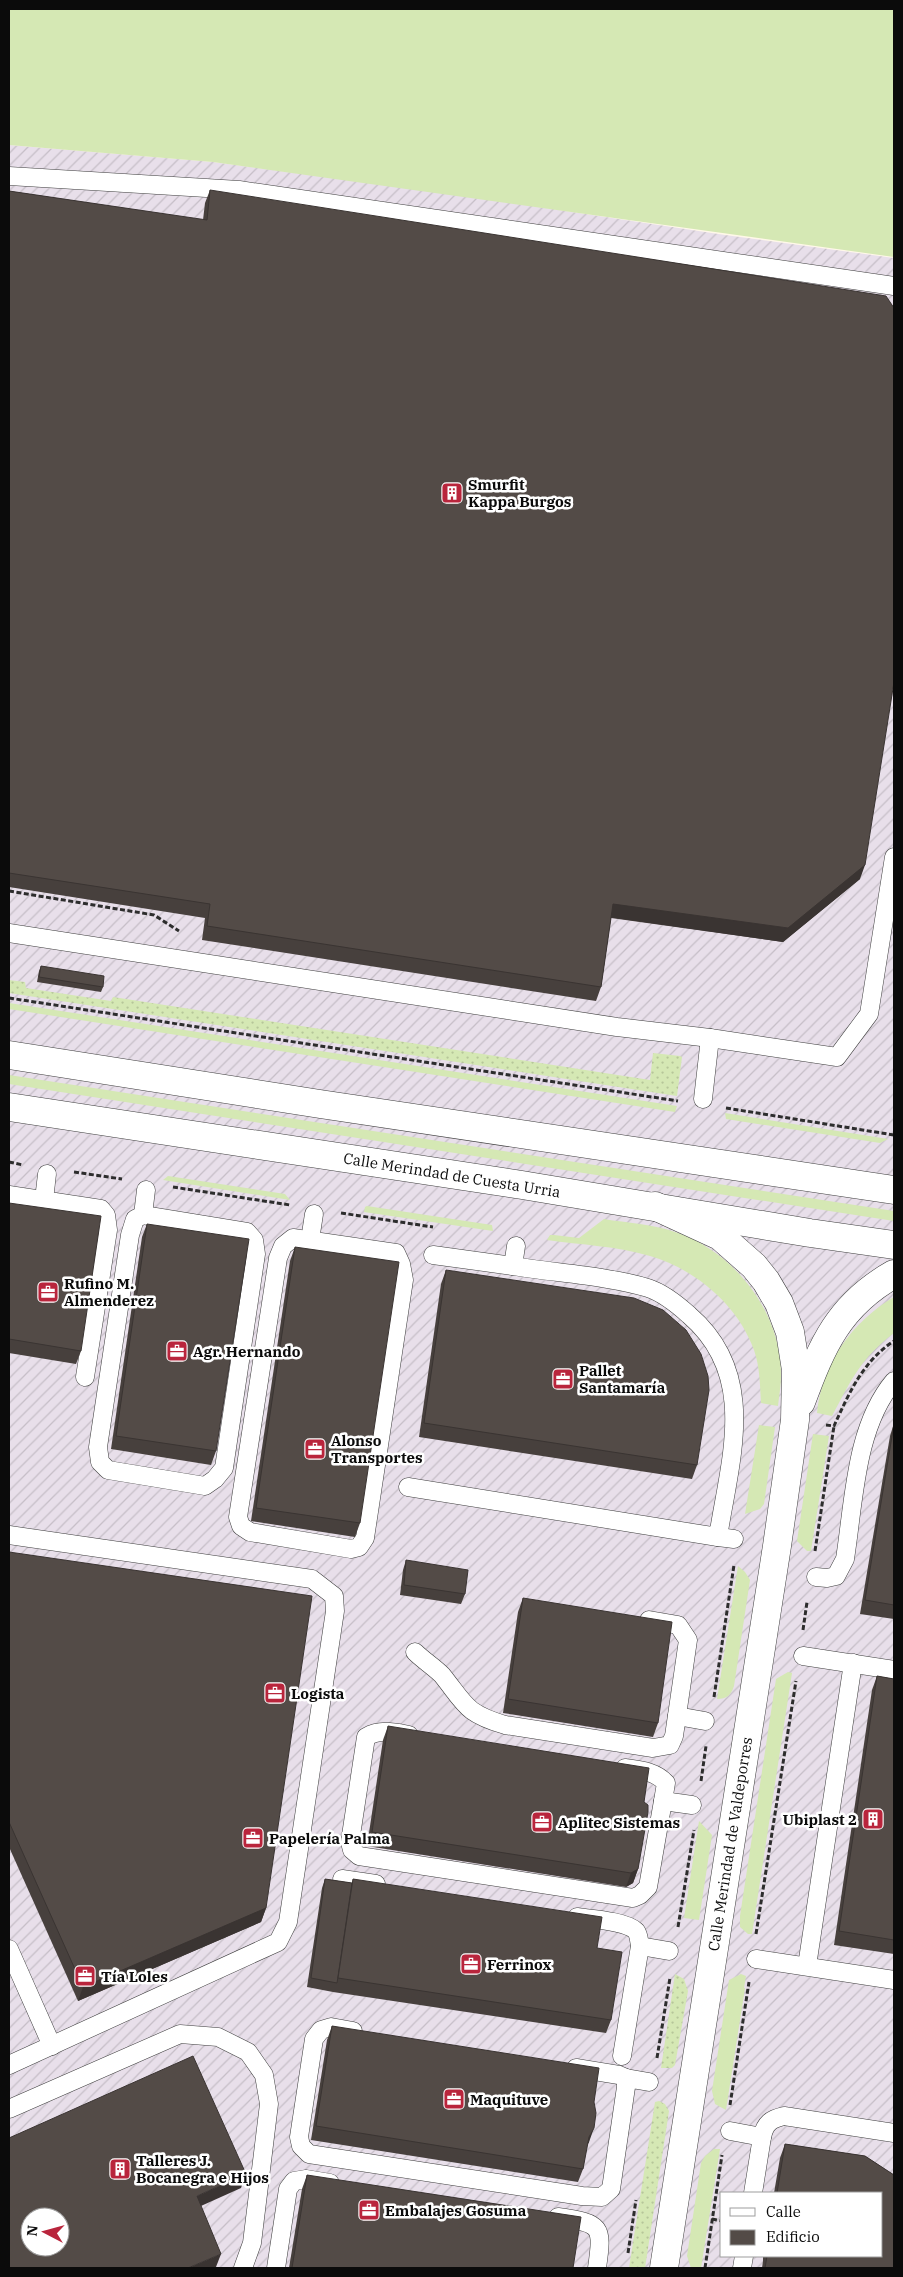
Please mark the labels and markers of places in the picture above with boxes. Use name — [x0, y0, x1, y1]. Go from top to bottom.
place label: Smurfit Kappa Burgos — [468, 475, 571, 511]
building icon: Smurfit Kappa Burgos — [440, 481, 464, 505]
place label: Rufino M. Almenderez — [64, 1274, 154, 1310]
office icon: Rufino M. Almenderez — [36, 1280, 60, 1304]
office icon: Agr. Hernando — [165, 1339, 189, 1363]
place label: Agr. Hernando — [193, 1342, 301, 1361]
place label: Pallet Santamaría — [579, 1361, 666, 1397]
office icon: Pallet Santamaría — [551, 1367, 575, 1391]
place label: Alonso Transportes — [331, 1431, 423, 1467]
office icon: Alonso Transportes — [303, 1437, 327, 1461]
office icon: Logista — [263, 1681, 287, 1705]
place label: Logista — [291, 1684, 345, 1703]
building icon: Ubiplast 2 — [861, 1807, 885, 1831]
office icon: Aplitec Sistemas — [530, 1810, 554, 1834]
place label: Ubiplast 2 — [783, 1810, 857, 1829]
place label: Aplitec Sistemas — [558, 1813, 680, 1832]
office icon: Papelería Palma — [241, 1826, 265, 1850]
place label: Papelería Palma — [269, 1829, 390, 1848]
office icon: Ferrinox — [459, 1952, 483, 1976]
place label: Ferrinox — [487, 1955, 552, 1974]
office icon: Tía Loles — [73, 1964, 97, 1988]
place label: Tía Loles — [101, 1967, 168, 1986]
office icon: Maquituve — [442, 2087, 466, 2111]
place label: Maquituve — [470, 2090, 548, 2109]
place label: Talleres J. Bocanegra e Hijos — [136, 2151, 269, 2187]
building icon: Talleres J. Bocanegra e Hijos — [108, 2157, 132, 2181]
office icon: Embalajes Gosuma — [357, 2198, 381, 2222]
place label: Embalajes Gosuma — [385, 2201, 527, 2220]

